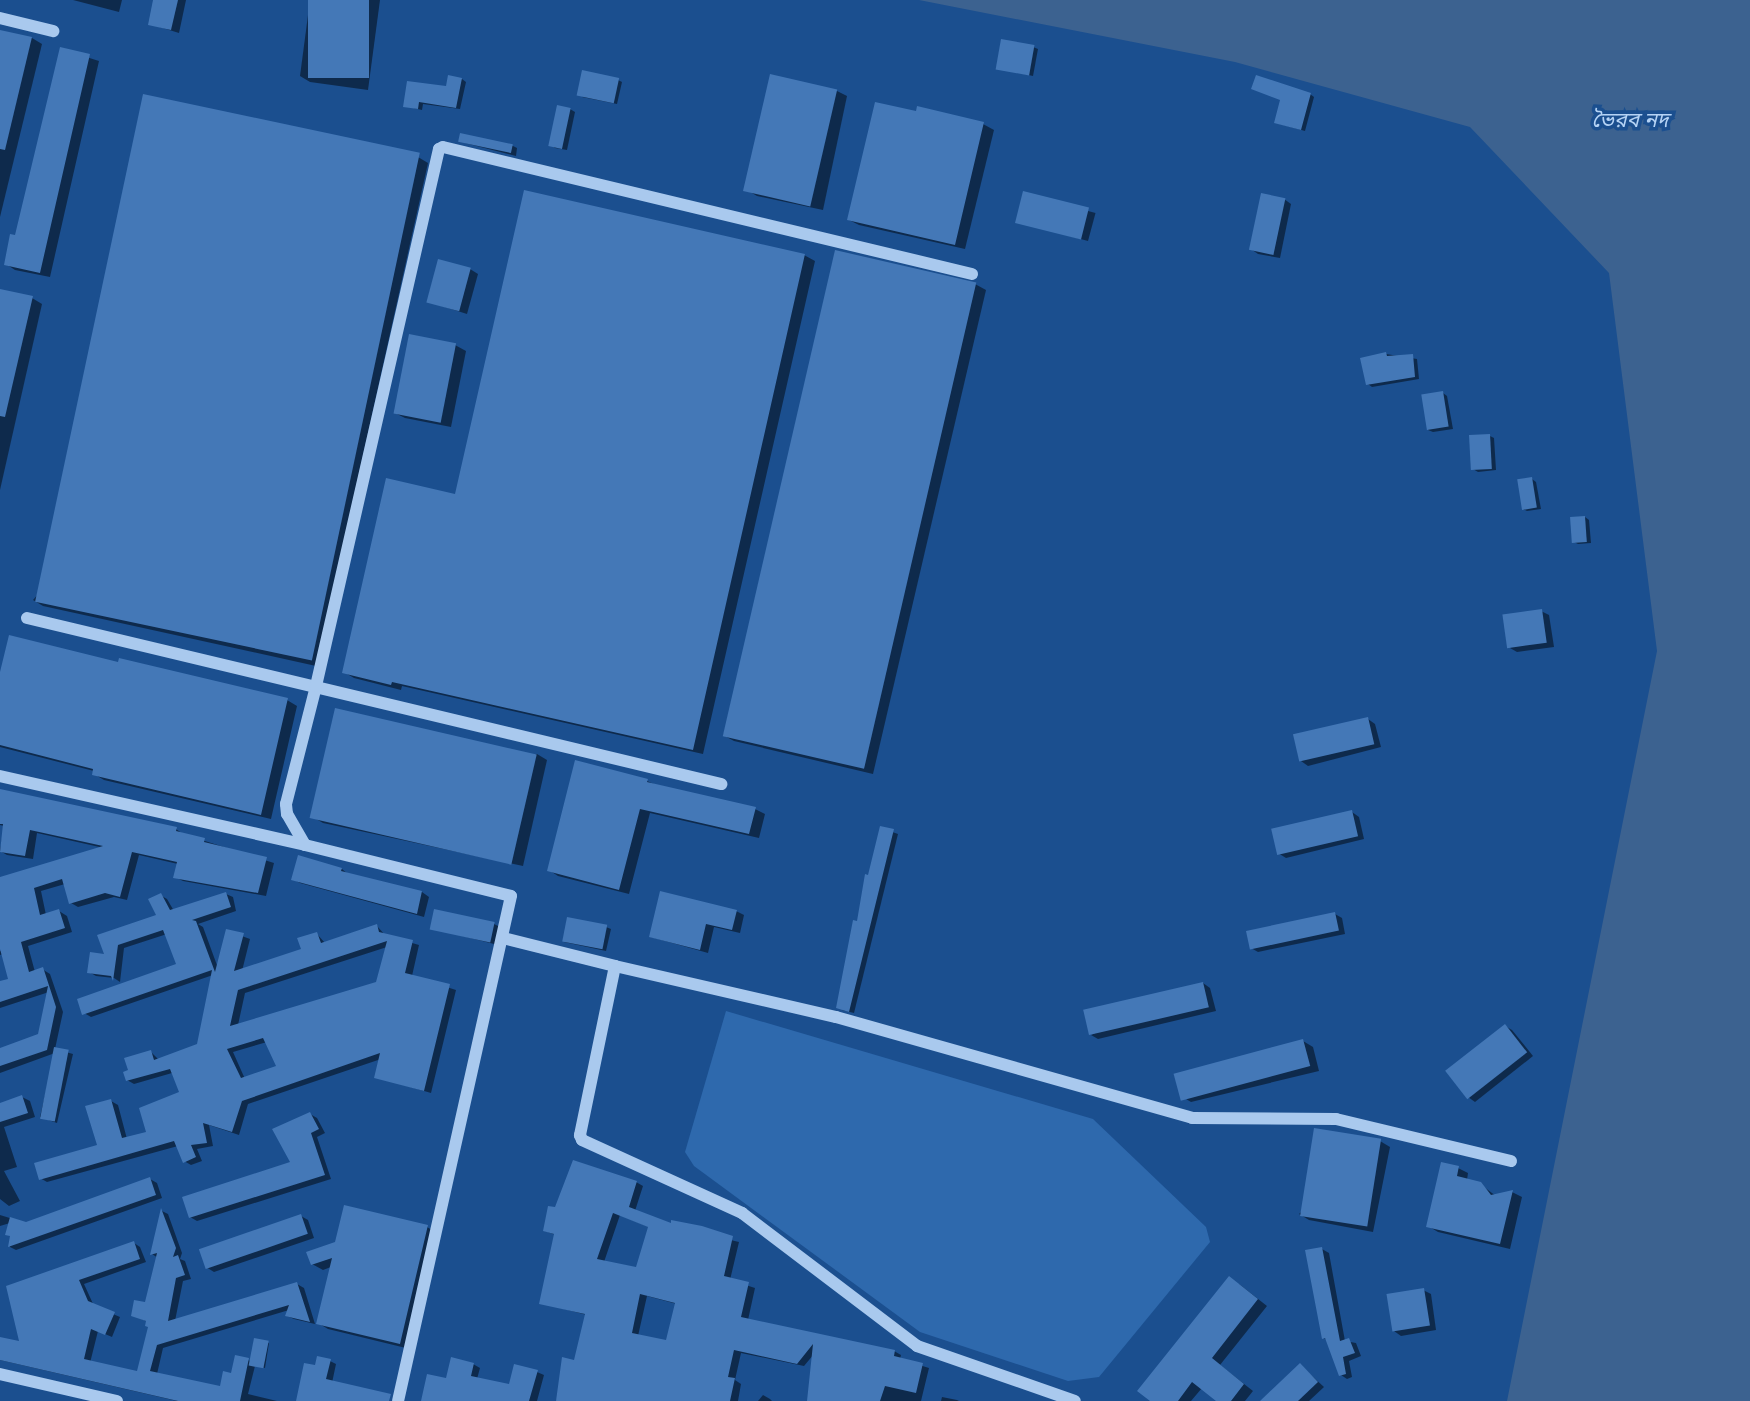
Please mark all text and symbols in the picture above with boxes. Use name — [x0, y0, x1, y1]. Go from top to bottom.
water label: ভৈরব নদ — [1592, 107, 1668, 133]

